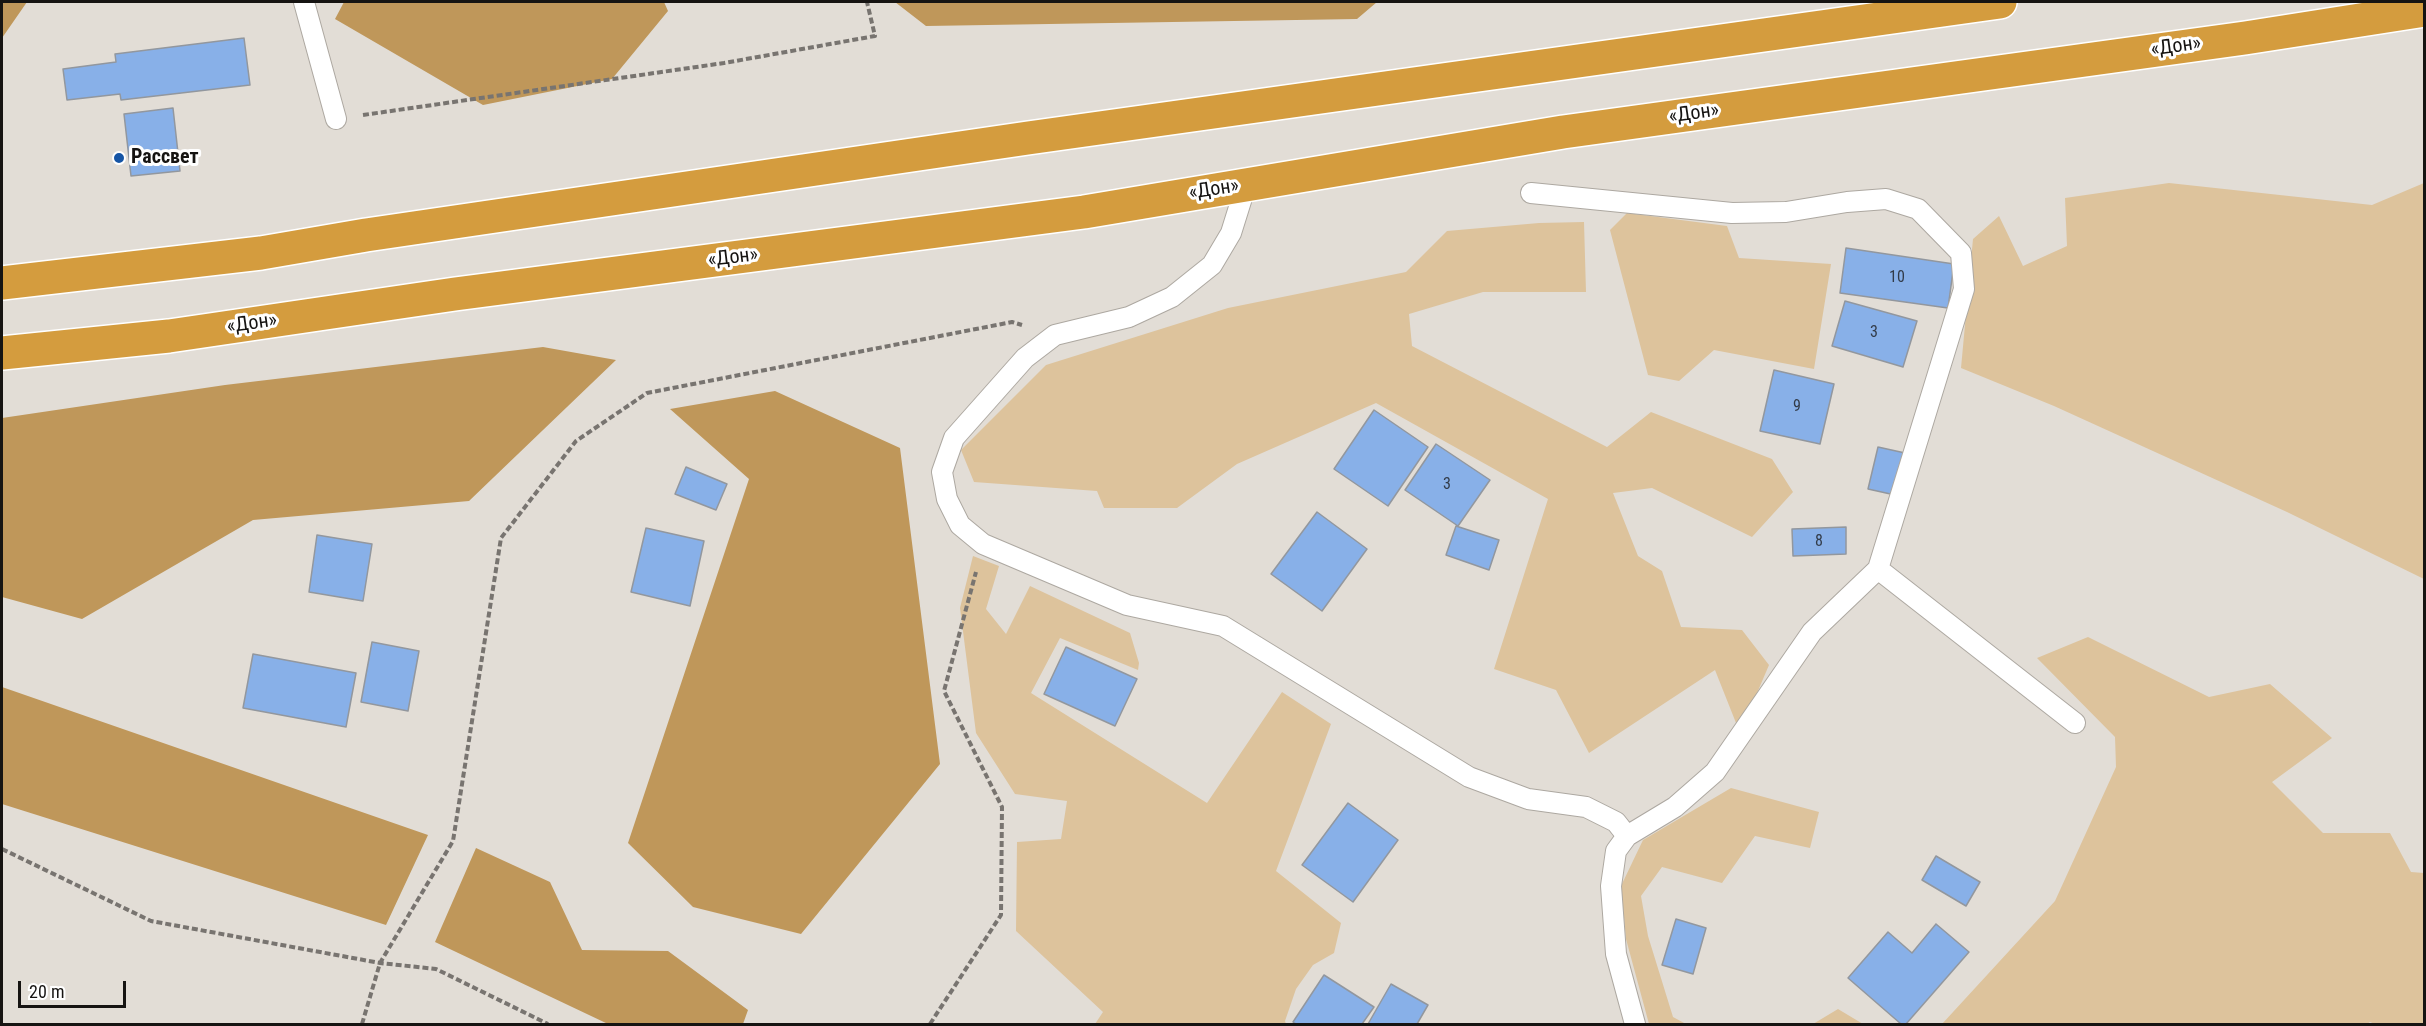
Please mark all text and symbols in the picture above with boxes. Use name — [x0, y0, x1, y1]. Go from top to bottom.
street label: «Дон» — [2150, 32, 2202, 62]
street label: «Дон» — [1668, 99, 1720, 129]
place label: Рассвет — [131, 146, 199, 170]
marker: Рассвет — [112, 151, 126, 165]
street label: «Дон» — [1187, 174, 1241, 206]
street label: «Дон» — [707, 243, 759, 273]
house number: 10 — [1889, 268, 1905, 288]
street label: «Дон» — [226, 309, 278, 339]
house number: 3 — [1870, 323, 1878, 343]
house number: 9 — [1793, 397, 1801, 417]
house number: 3 — [1443, 475, 1451, 495]
house number: 8 — [1815, 532, 1823, 552]
scale bar — [21, 969, 129, 1007]
text: 20 m — [29, 981, 64, 1002]

